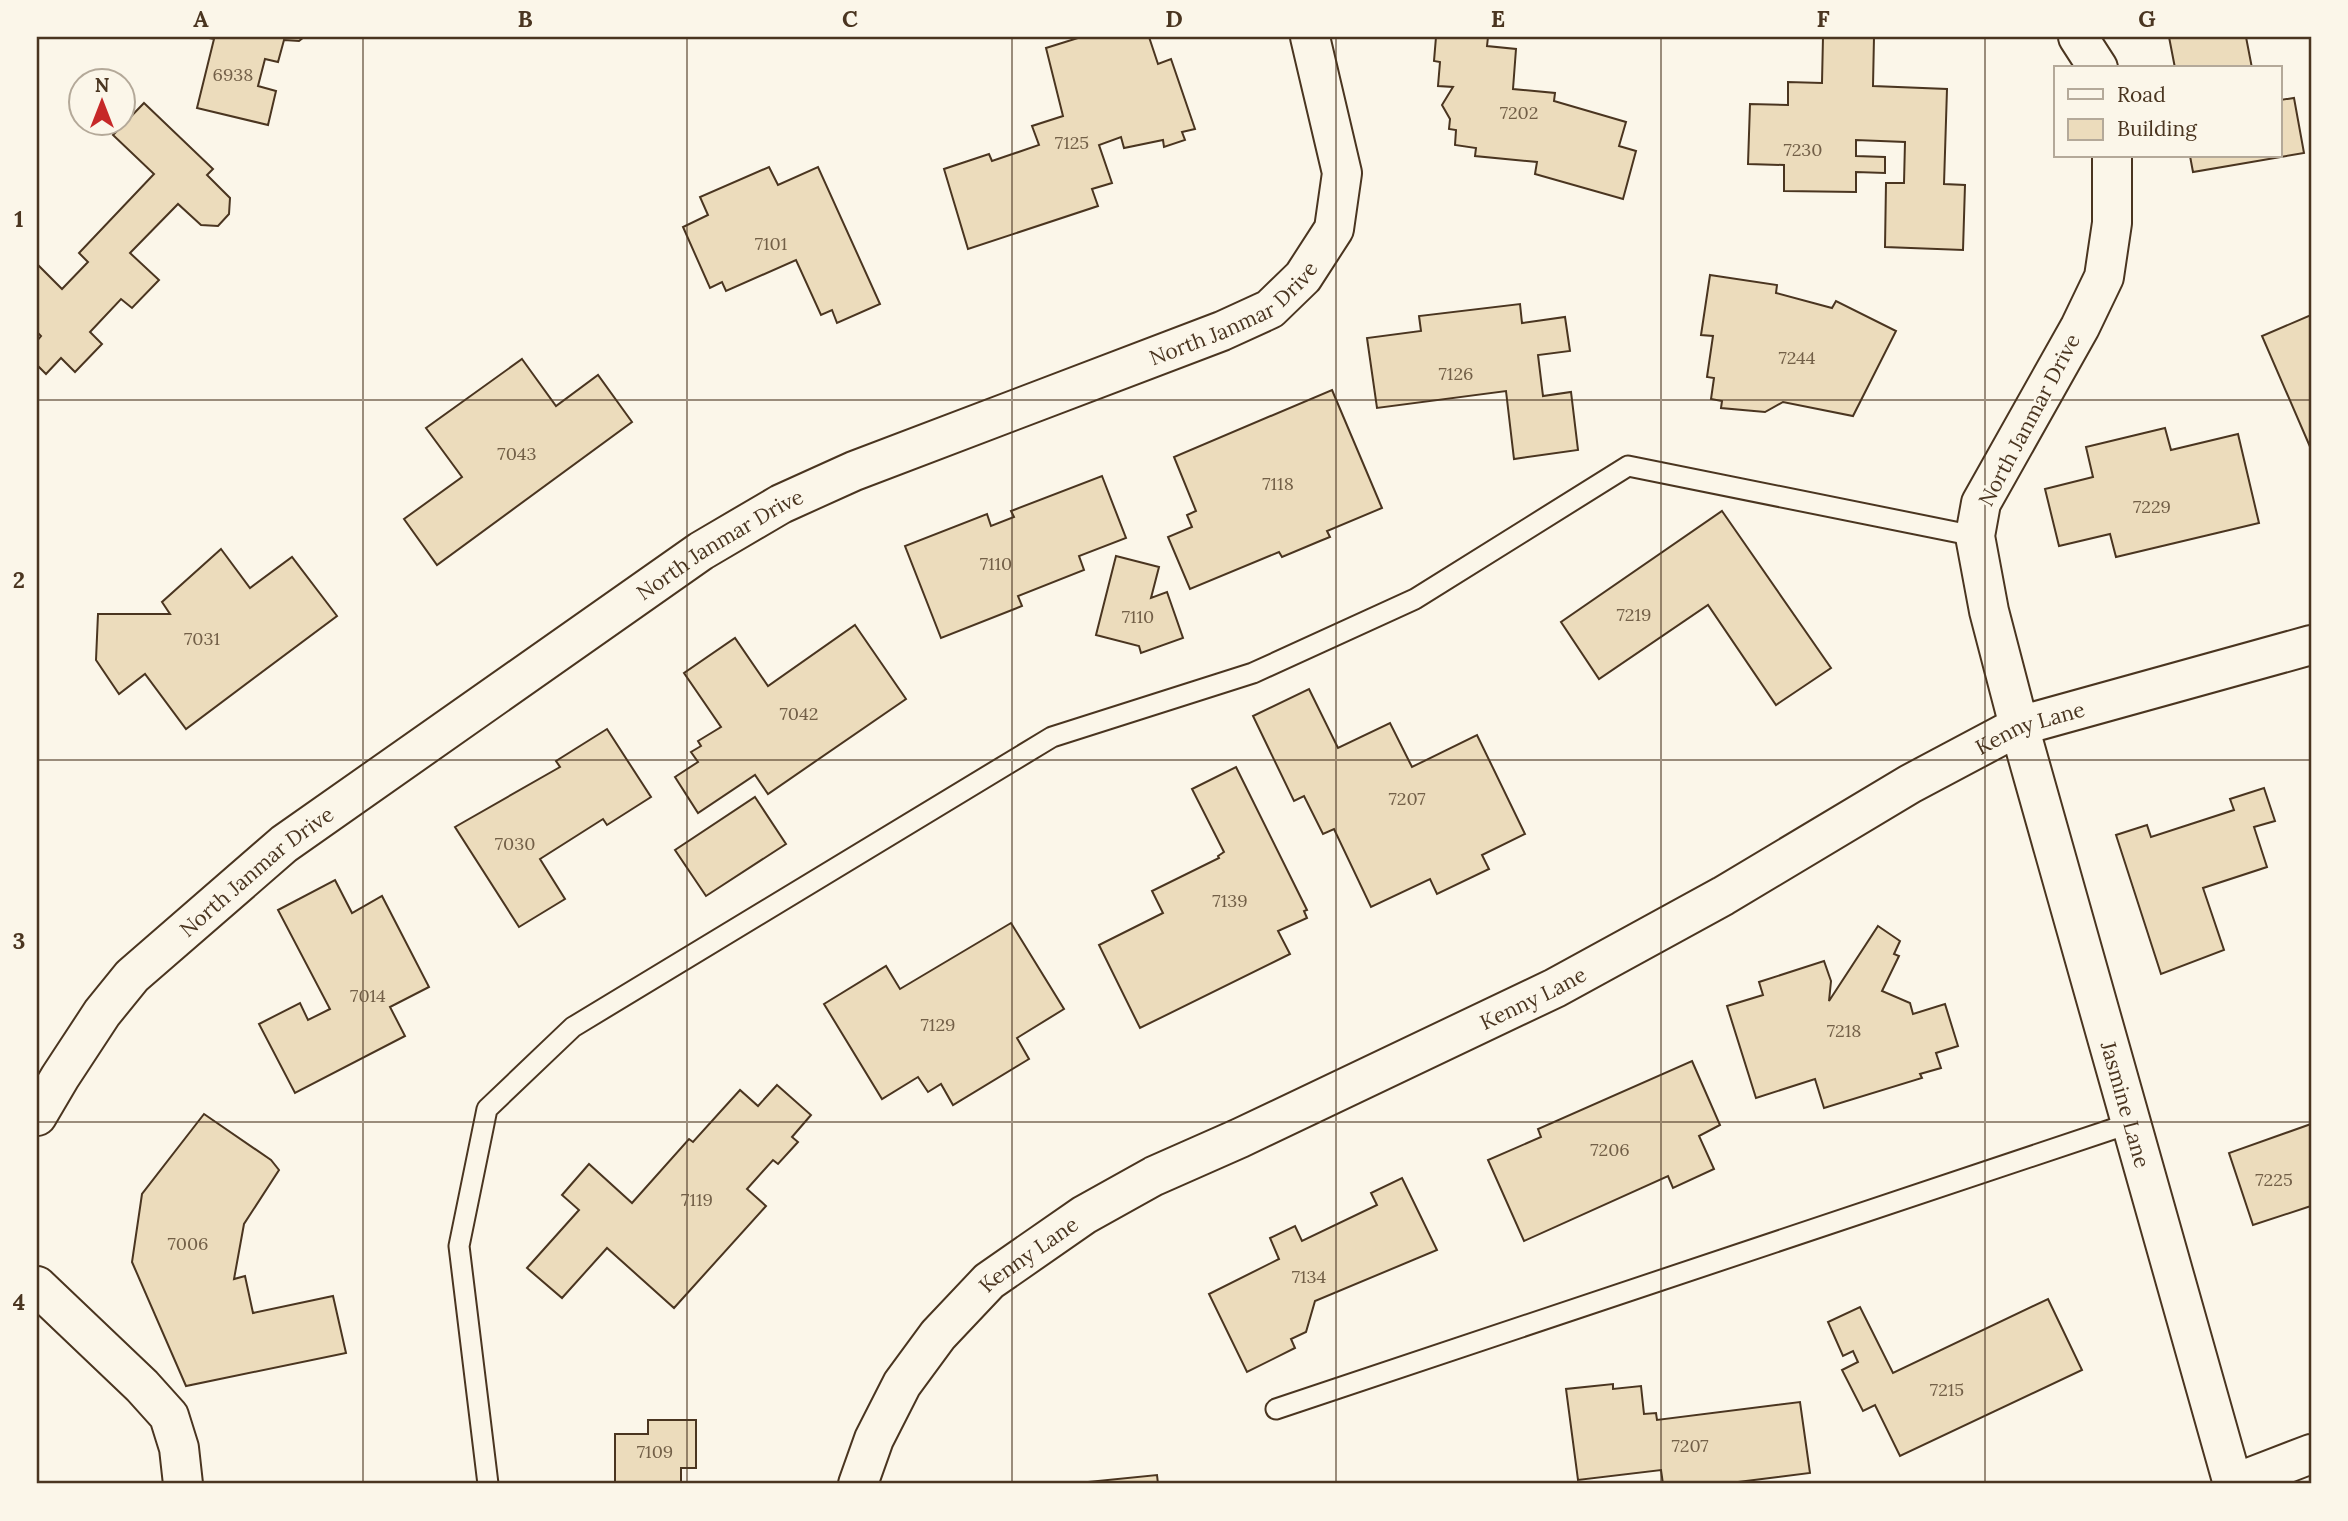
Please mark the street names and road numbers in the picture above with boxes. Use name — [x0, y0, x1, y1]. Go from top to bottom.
street label: North Janmar Drive — [1145, 256, 1323, 371]
street label: North Janmar Drive — [1972, 329, 2086, 511]
street label: North Janmar Drive — [631, 482, 807, 606]
street label: Kenny Lane — [1970, 695, 2087, 760]
street label: North Janmar Drive — [174, 800, 338, 942]
street label: Kenny Lane — [1475, 960, 1591, 1035]
street label: Jasmine Lane — [2095, 1037, 2157, 1171]
street label: Kenny Lane — [972, 1210, 1083, 1298]

